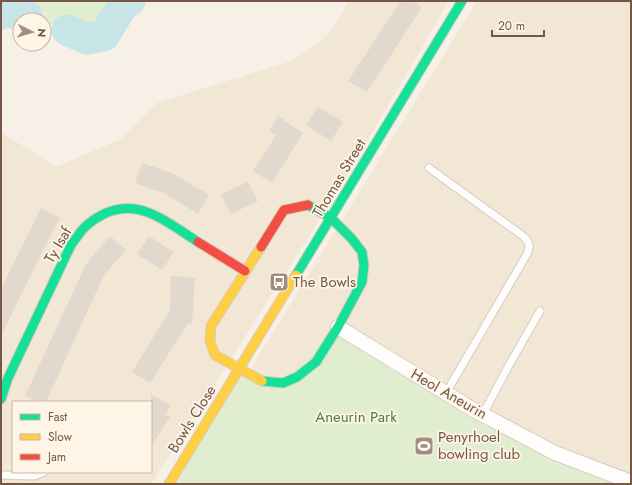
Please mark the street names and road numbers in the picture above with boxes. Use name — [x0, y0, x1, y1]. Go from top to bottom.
street label: Thomas Street — [307, 134, 371, 222]
street label: Ty Isaf — [39, 222, 78, 267]
street label: Heol Aneurin — [407, 363, 491, 425]
street label: Bowls Close — [162, 381, 222, 457]

